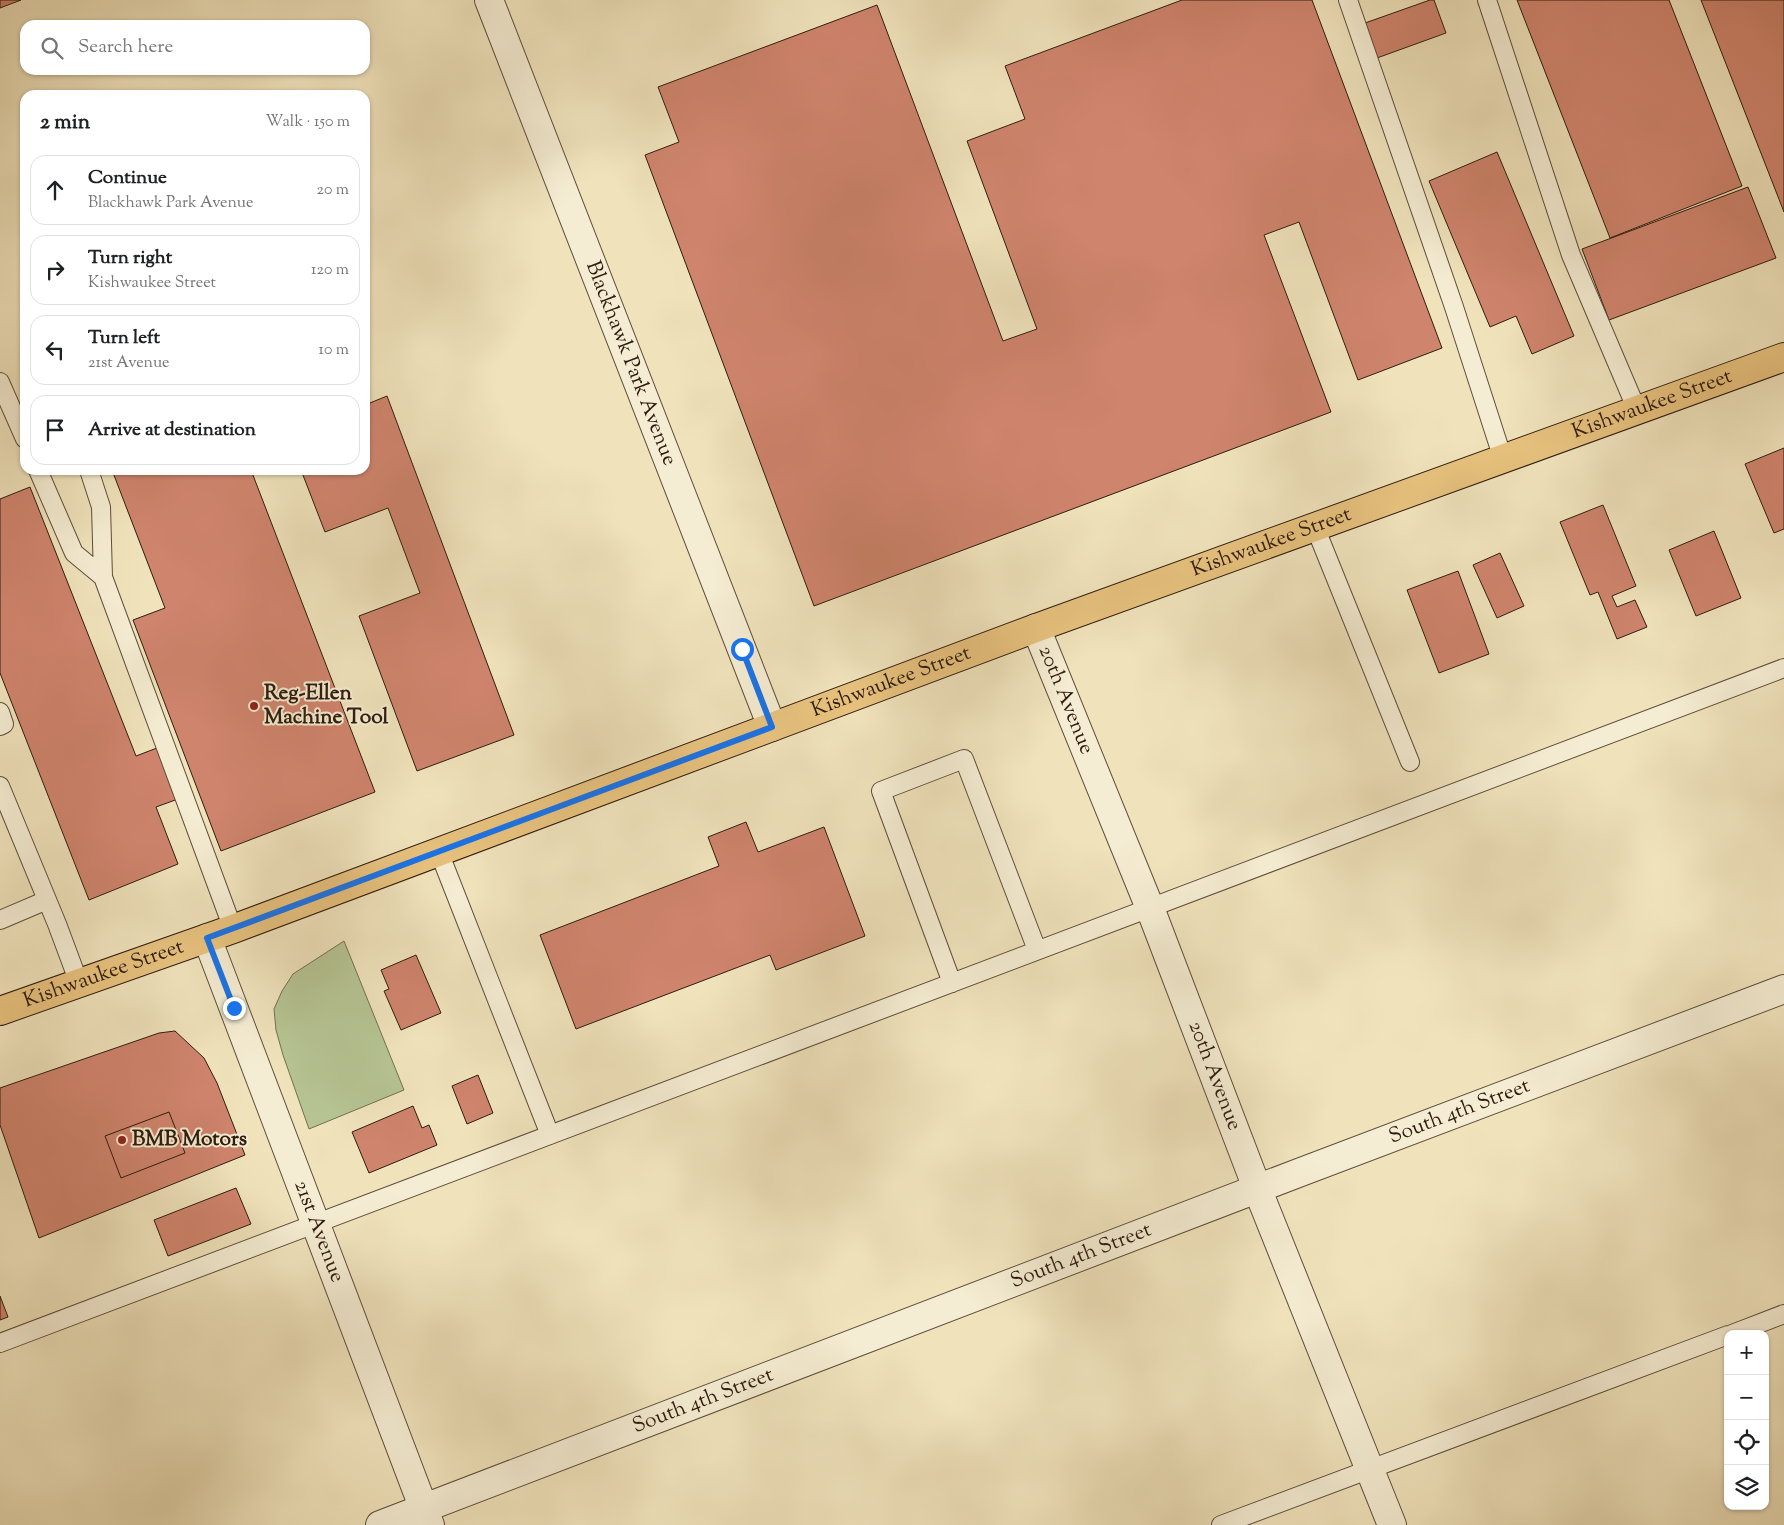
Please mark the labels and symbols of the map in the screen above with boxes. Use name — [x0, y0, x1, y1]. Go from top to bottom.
street label: Blackhawk Park Avenue — [577, 257, 684, 470]
street label: Kishwaukee Street — [1568, 362, 1736, 447]
street label: Kishwaukee Street — [1187, 500, 1356, 585]
route start — [731, 638, 754, 661]
street label: Kishwaukee Street — [807, 639, 975, 726]
street label: 20th Avenue — [1030, 641, 1101, 759]
place label: Reg-Ellen Machine Tool — [264, 679, 389, 733]
marker: Reg-Ellen Machine Tool — [248, 700, 260, 712]
street label: Kishwaukee Street — [19, 932, 188, 1017]
route end — [223, 997, 246, 1020]
street label: 20th Avenue — [1180, 1017, 1249, 1135]
street label: South 4th Street — [1385, 1071, 1535, 1152]
place label: BMB Motors — [132, 1125, 247, 1155]
marker: BMB Motors — [116, 1134, 128, 1146]
street label: 21st Avenue — [285, 1176, 352, 1287]
street label: South 4th Street — [1006, 1216, 1156, 1297]
street label: South 4th Street — [628, 1361, 778, 1442]

